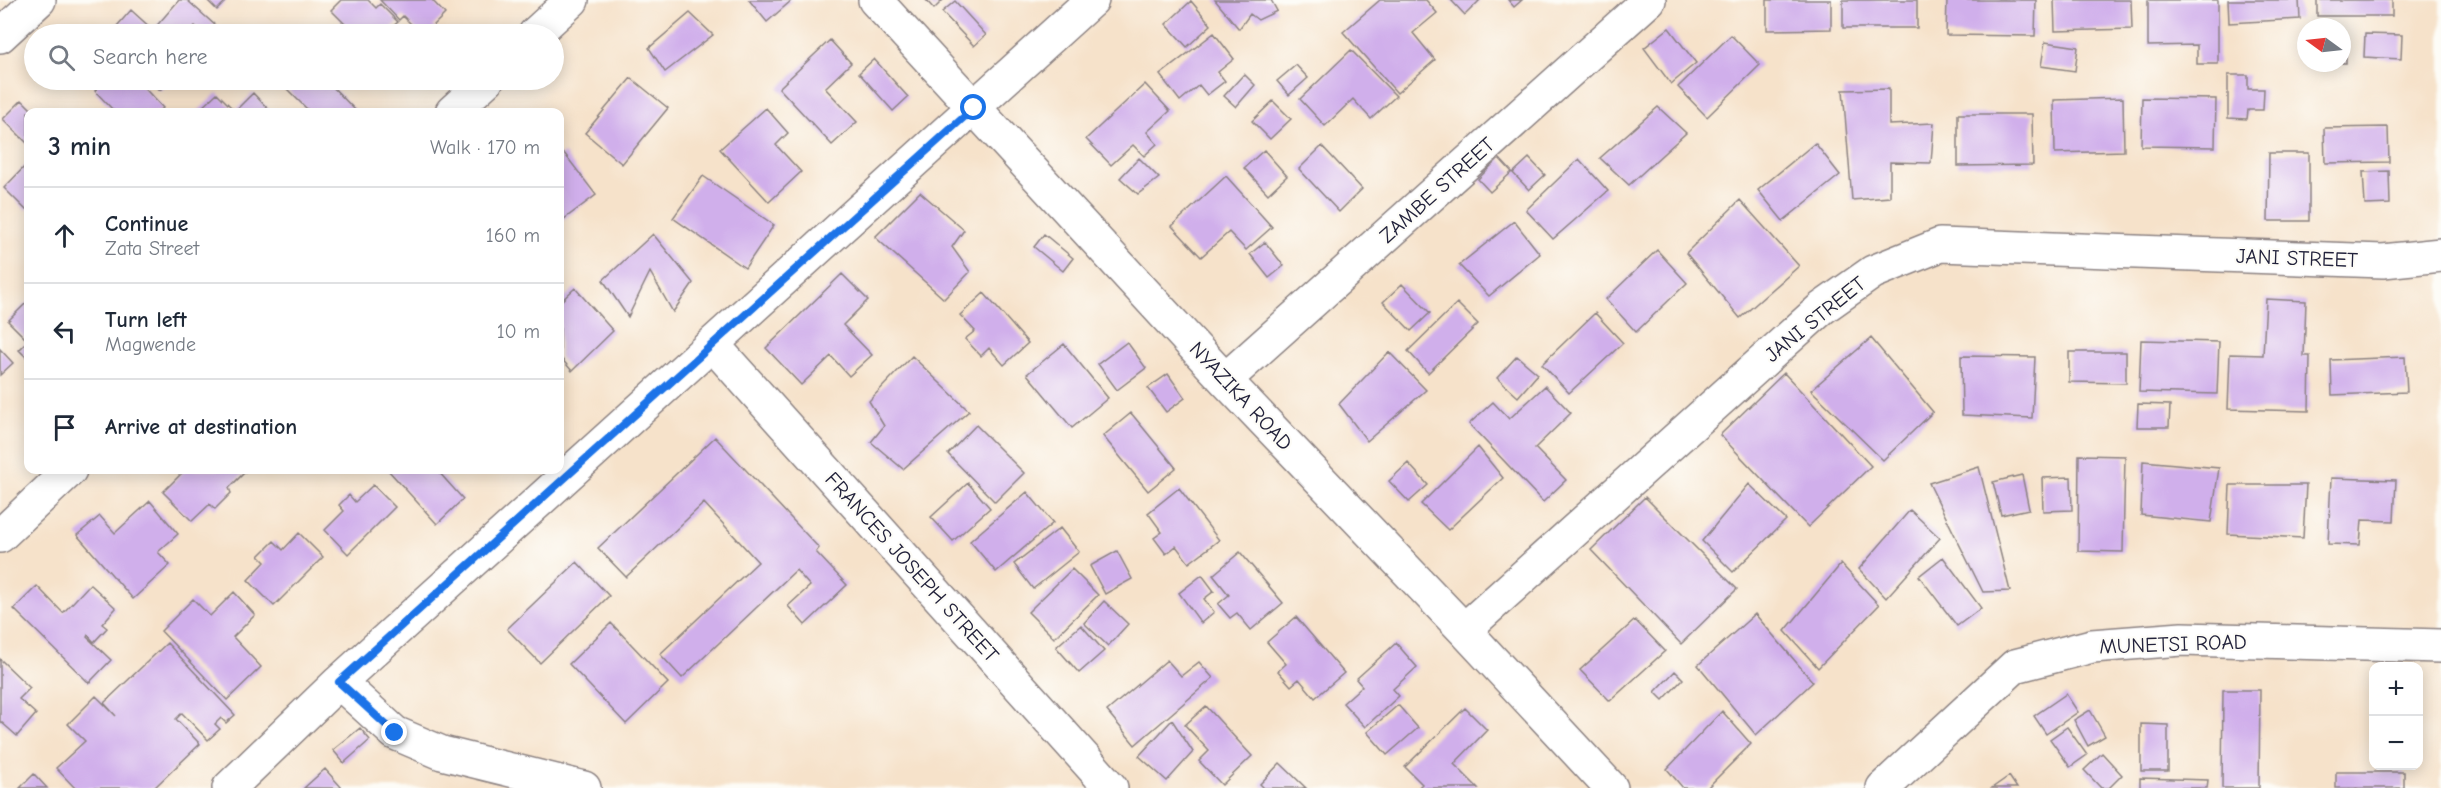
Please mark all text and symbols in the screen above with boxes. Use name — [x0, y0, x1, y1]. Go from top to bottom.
north arrow — [2297, 18, 2351, 72]
search box — [24, 24, 564, 90]
icon: search — [45, 41, 78, 74]
text: Search here — [93, 44, 208, 70]
route start — [960, 94, 986, 120]
text: 3 min — [48, 132, 111, 162]
street label: ZAMBE STREET — [1375, 132, 1499, 248]
text: Walk · 170 m — [430, 136, 540, 159]
text: Continue — [105, 211, 188, 237]
icon: ahead — [48, 219, 81, 252]
text: 160 m — [486, 224, 540, 247]
text: Zata Street — [105, 237, 199, 260]
street label: JANI STREET — [2236, 244, 2359, 272]
street label: JANI STREET — [1760, 271, 1870, 367]
text: Turn left — [105, 307, 187, 333]
icon: left — [48, 315, 81, 348]
text: 10 m — [497, 320, 540, 343]
text: Magwende — [105, 333, 196, 356]
street label: NYAZIKA ROAD — [1185, 337, 1297, 455]
icon: arrive — [48, 411, 81, 444]
text: Arrive at destination — [105, 414, 297, 440]
street label: FRANCES JOSEPH STREET — [820, 467, 1004, 667]
street label: MUNETSI ROAD — [2099, 629, 2247, 659]
map controls — [2369, 662, 2423, 770]
button: + — [2369, 662, 2423, 716]
button: − — [2369, 716, 2423, 770]
route end — [381, 719, 407, 745]

